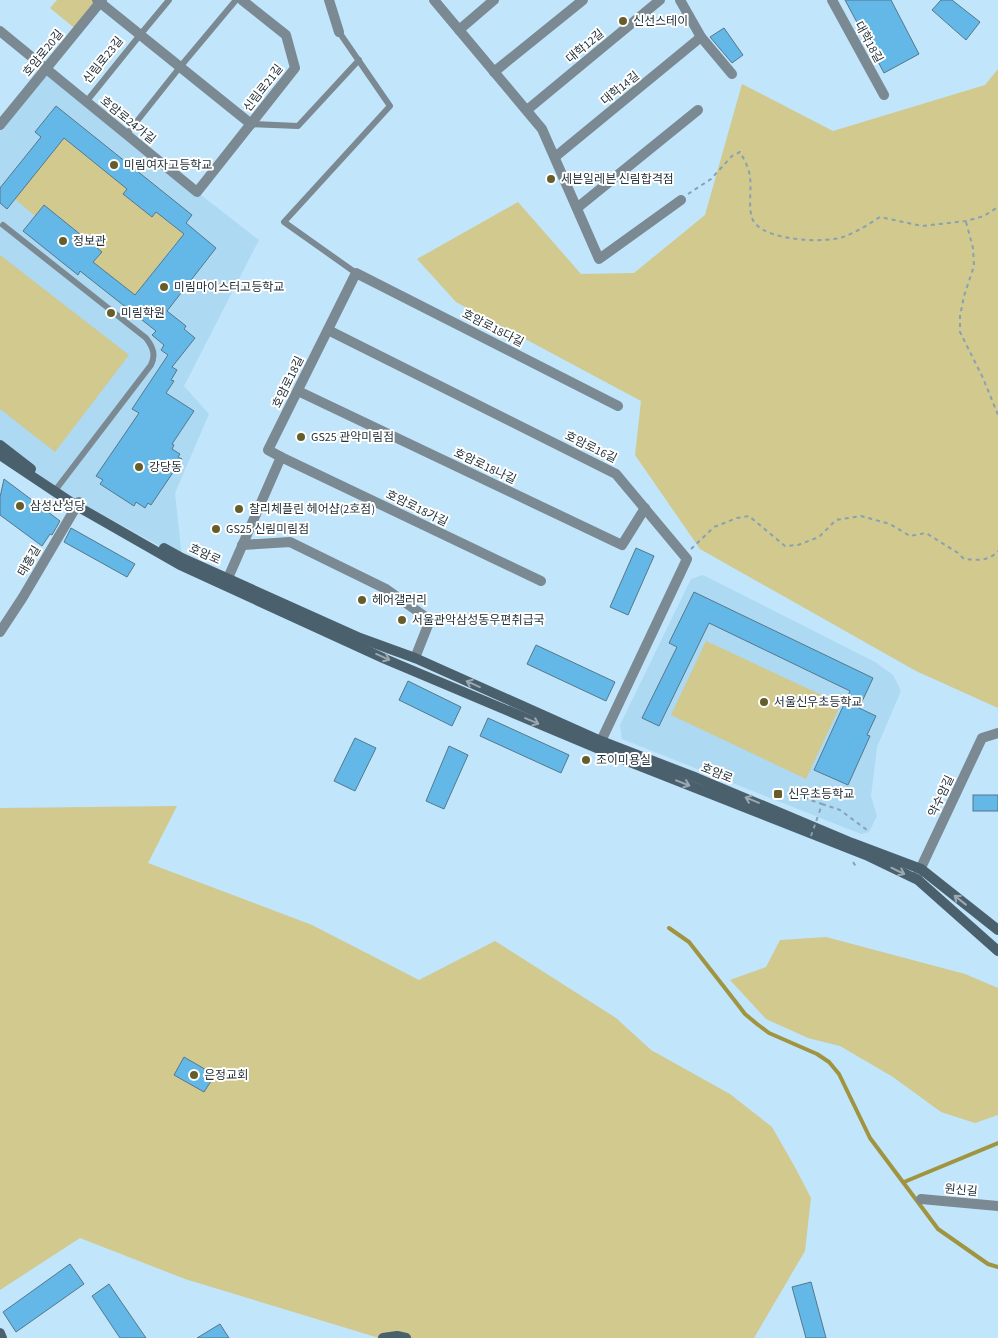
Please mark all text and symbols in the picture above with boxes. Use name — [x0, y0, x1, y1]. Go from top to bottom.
place label: 신선스테이 — [633, 13, 688, 30]
marker: 신선스테이 — [617, 15, 629, 27]
street label: 대학18길 — [850, 18, 887, 66]
street label: 대학12길 — [563, 25, 608, 67]
street label: 호암로20길 — [19, 26, 68, 80]
street label: 신림로23길 — [79, 33, 128, 87]
street label: 신림로21길 — [239, 61, 287, 116]
street label: 대학14길 — [597, 68, 643, 109]
street label: 호암로24가길 — [96, 93, 159, 148]
place label: 미림여자고등학교 — [124, 157, 212, 174]
marker: 미림여자고등학교 — [108, 159, 120, 171]
place label: 세븐일레븐 신림합격점 — [561, 171, 674, 188]
marker: 세븐일레븐 신림합격점 — [545, 173, 557, 185]
place label: 정보관 — [73, 233, 106, 250]
marker: 정보관 — [57, 235, 69, 247]
place label: 미림마이스터고등학교 — [174, 279, 284, 296]
marker: 미림마이스터고등학교 — [158, 281, 170, 293]
place label: 미림학원 — [121, 305, 165, 322]
street label: 호암로18다길 — [459, 306, 527, 351]
marker: 미림학원 — [105, 307, 117, 319]
street label: 호암로18길 — [269, 353, 308, 411]
street label: 호암로16길 — [562, 428, 620, 467]
place label: GS25 관악미림점 — [311, 429, 394, 446]
marker: GS25 관악미림점 — [295, 431, 307, 443]
street label: 호암로18나길 — [451, 445, 519, 488]
place label: 강당동 — [149, 459, 182, 476]
marker: 강당동 — [133, 461, 145, 473]
street label: 호암로18가길 — [383, 486, 451, 531]
place label: 삼성산성당 — [30, 498, 85, 515]
marker: 삼성산성당 — [14, 500, 26, 512]
place label: 찰리체플린 헤어샵(2호점) — [249, 501, 375, 518]
marker: 찰리체플린 헤어샵(2호점) — [233, 503, 245, 515]
place label: GS25 신림미림점 — [226, 521, 309, 538]
marker: GS25 신림미림점 — [210, 523, 222, 535]
street label: 호암로 — [186, 540, 223, 569]
street label: 태흥길 — [14, 543, 45, 580]
place label: 헤어갤러리 — [372, 592, 427, 609]
marker: 헤어갤러리 — [356, 594, 368, 606]
place label: 서울관악삼성동우편취급국 — [412, 612, 544, 629]
marker: 서울관악삼성동우편취급국 — [396, 614, 408, 626]
one-way arrow — [375, 653, 390, 663]
one-way arrow — [466, 678, 481, 688]
place label: 서울신우초등학교 — [774, 694, 862, 711]
marker: 서울신우초등학교 — [758, 696, 770, 708]
one-way arrow — [524, 716, 539, 726]
place label: 조이미용실 — [596, 752, 651, 769]
marker: 조이미용실 — [580, 754, 592, 766]
street label: 호암로 — [698, 759, 735, 788]
street label: 약수암길 — [924, 773, 958, 820]
one-way arrow — [674, 779, 690, 788]
place label: 신우초등학교 — [788, 786, 854, 803]
marker: 신우초등학교 — [772, 788, 784, 800]
one-way arrow — [745, 795, 760, 805]
one-way arrow — [890, 866, 905, 876]
one-way arrow — [954, 894, 967, 905]
place label: 은정교회 — [204, 1067, 248, 1084]
marker: 은정교회 — [188, 1069, 200, 1081]
street label: 원신길 — [944, 1181, 978, 1200]

